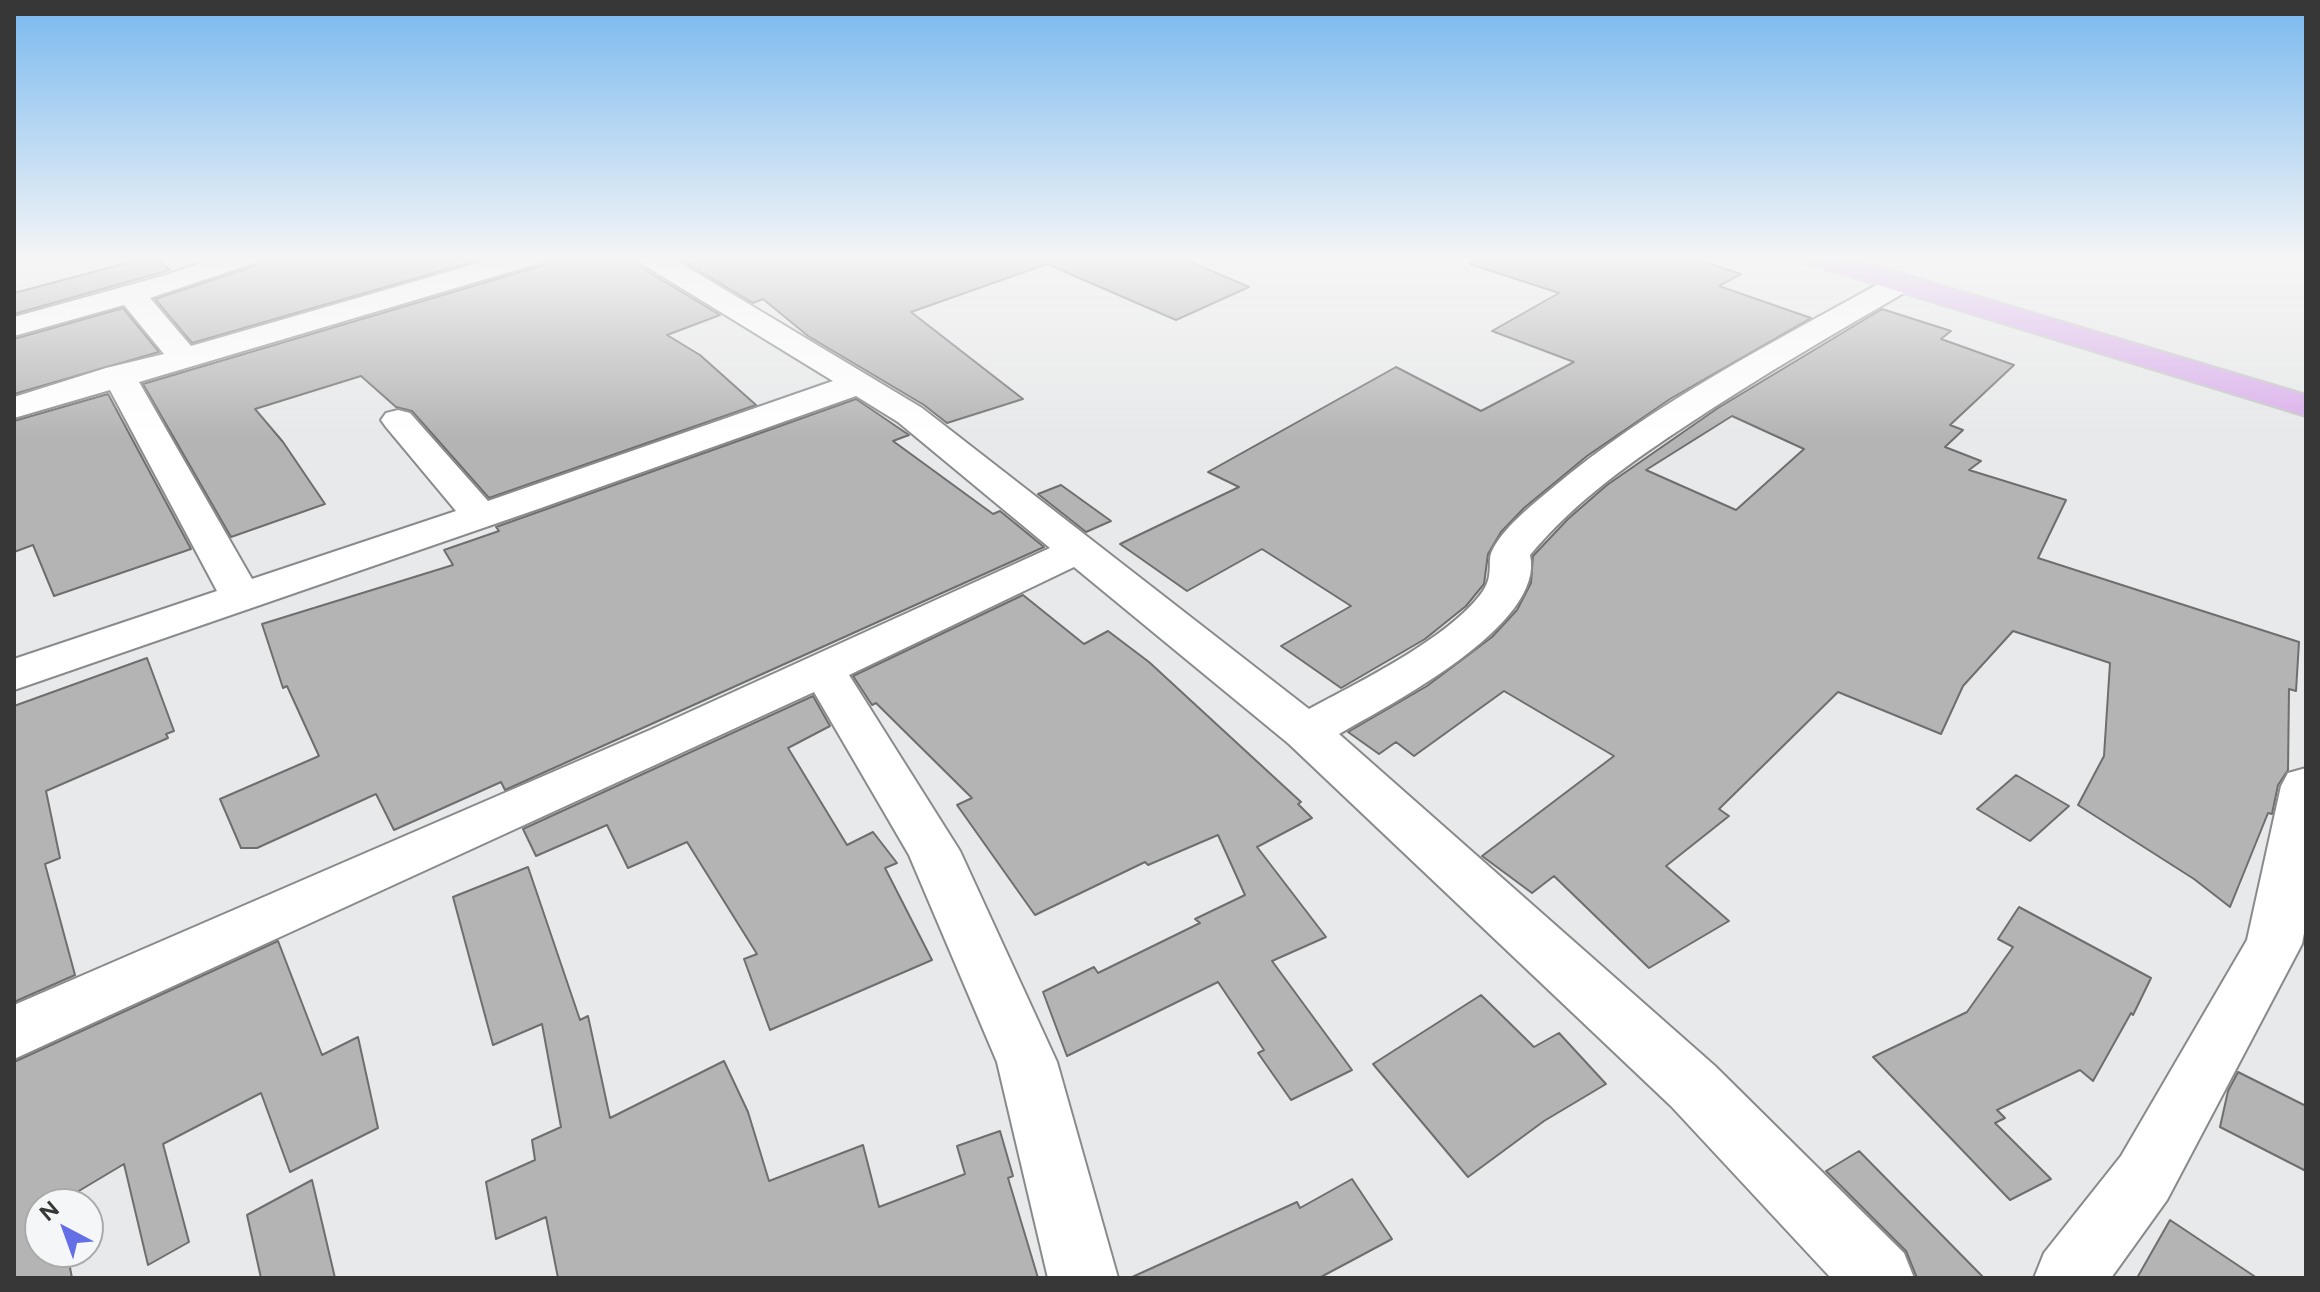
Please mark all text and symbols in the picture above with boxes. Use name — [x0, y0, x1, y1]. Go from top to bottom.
north arrow — [24, 1188, 104, 1268]
text: N — [34, 1195, 65, 1227]

